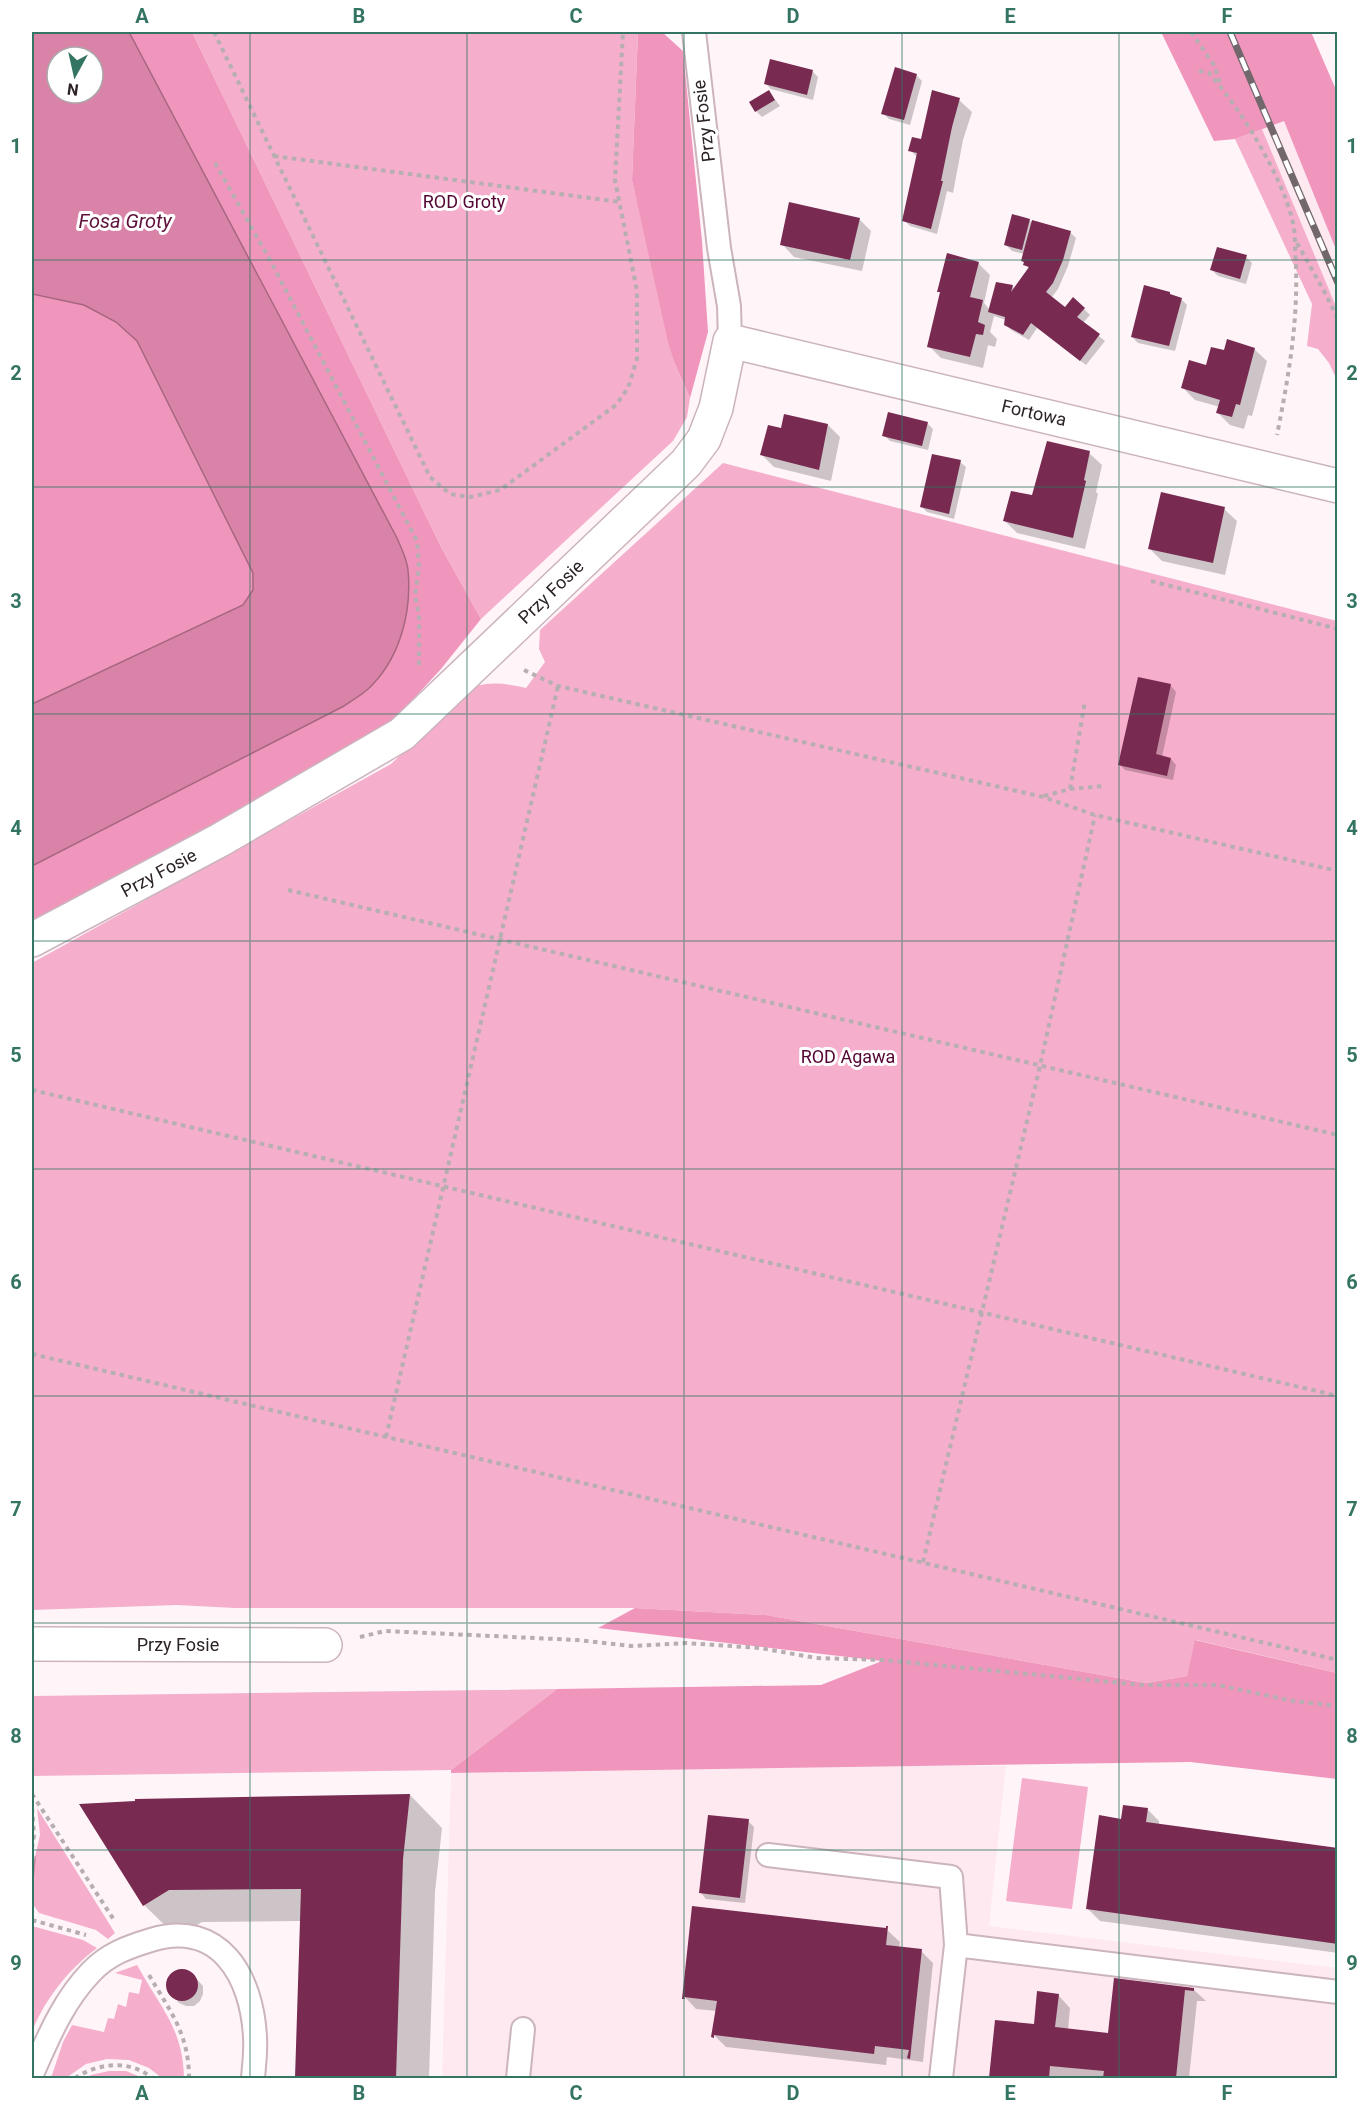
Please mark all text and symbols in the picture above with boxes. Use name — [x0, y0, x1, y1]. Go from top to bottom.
text: A — [135, 4, 149, 28]
text: B — [353, 4, 365, 28]
text: C — [569, 4, 583, 28]
text: D — [787, 4, 800, 28]
text: E — [1004, 4, 1016, 28]
text: F — [1222, 4, 1233, 28]
north arrow — [45, 45, 105, 105]
text: N — [66, 79, 80, 100]
street label: Przy Fosie — [688, 79, 719, 163]
text: 1 — [10, 134, 22, 158]
text: 1 — [1346, 134, 1358, 158]
park label: ROD Groty — [423, 191, 506, 212]
water label: Fosa Groty — [78, 209, 172, 233]
text: 2 — [10, 361, 22, 385]
text: 2 — [1346, 361, 1358, 385]
street label: Fortowa — [1000, 395, 1069, 430]
street label: Przy Fosie — [514, 555, 588, 628]
text: 3 — [10, 589, 22, 613]
text: 3 — [1346, 589, 1358, 613]
text: 4 — [10, 816, 22, 840]
text: 4 — [1346, 816, 1358, 840]
street label: Przy Fosie — [117, 844, 200, 901]
text: 5 — [10, 1043, 22, 1067]
text: 5 — [1346, 1043, 1358, 1067]
park label: ROD Agawa — [801, 1046, 895, 1067]
text: 6 — [10, 1270, 22, 1294]
text: 6 — [1346, 1270, 1358, 1294]
text: 7 — [10, 1497, 22, 1521]
text: 7 — [1346, 1497, 1358, 1521]
street label: Przy Fosie — [137, 1634, 219, 1655]
text: 8 — [10, 1724, 22, 1748]
text: 8 — [1346, 1724, 1358, 1748]
text: 9 — [10, 1951, 22, 1975]
text: 9 — [1346, 1951, 1358, 1975]
text: A — [135, 2081, 149, 2105]
text: B — [353, 2081, 365, 2105]
text: C — [569, 2081, 583, 2105]
text: D — [787, 2081, 800, 2105]
text: E — [1004, 2081, 1016, 2105]
text: F — [1222, 2081, 1233, 2105]

